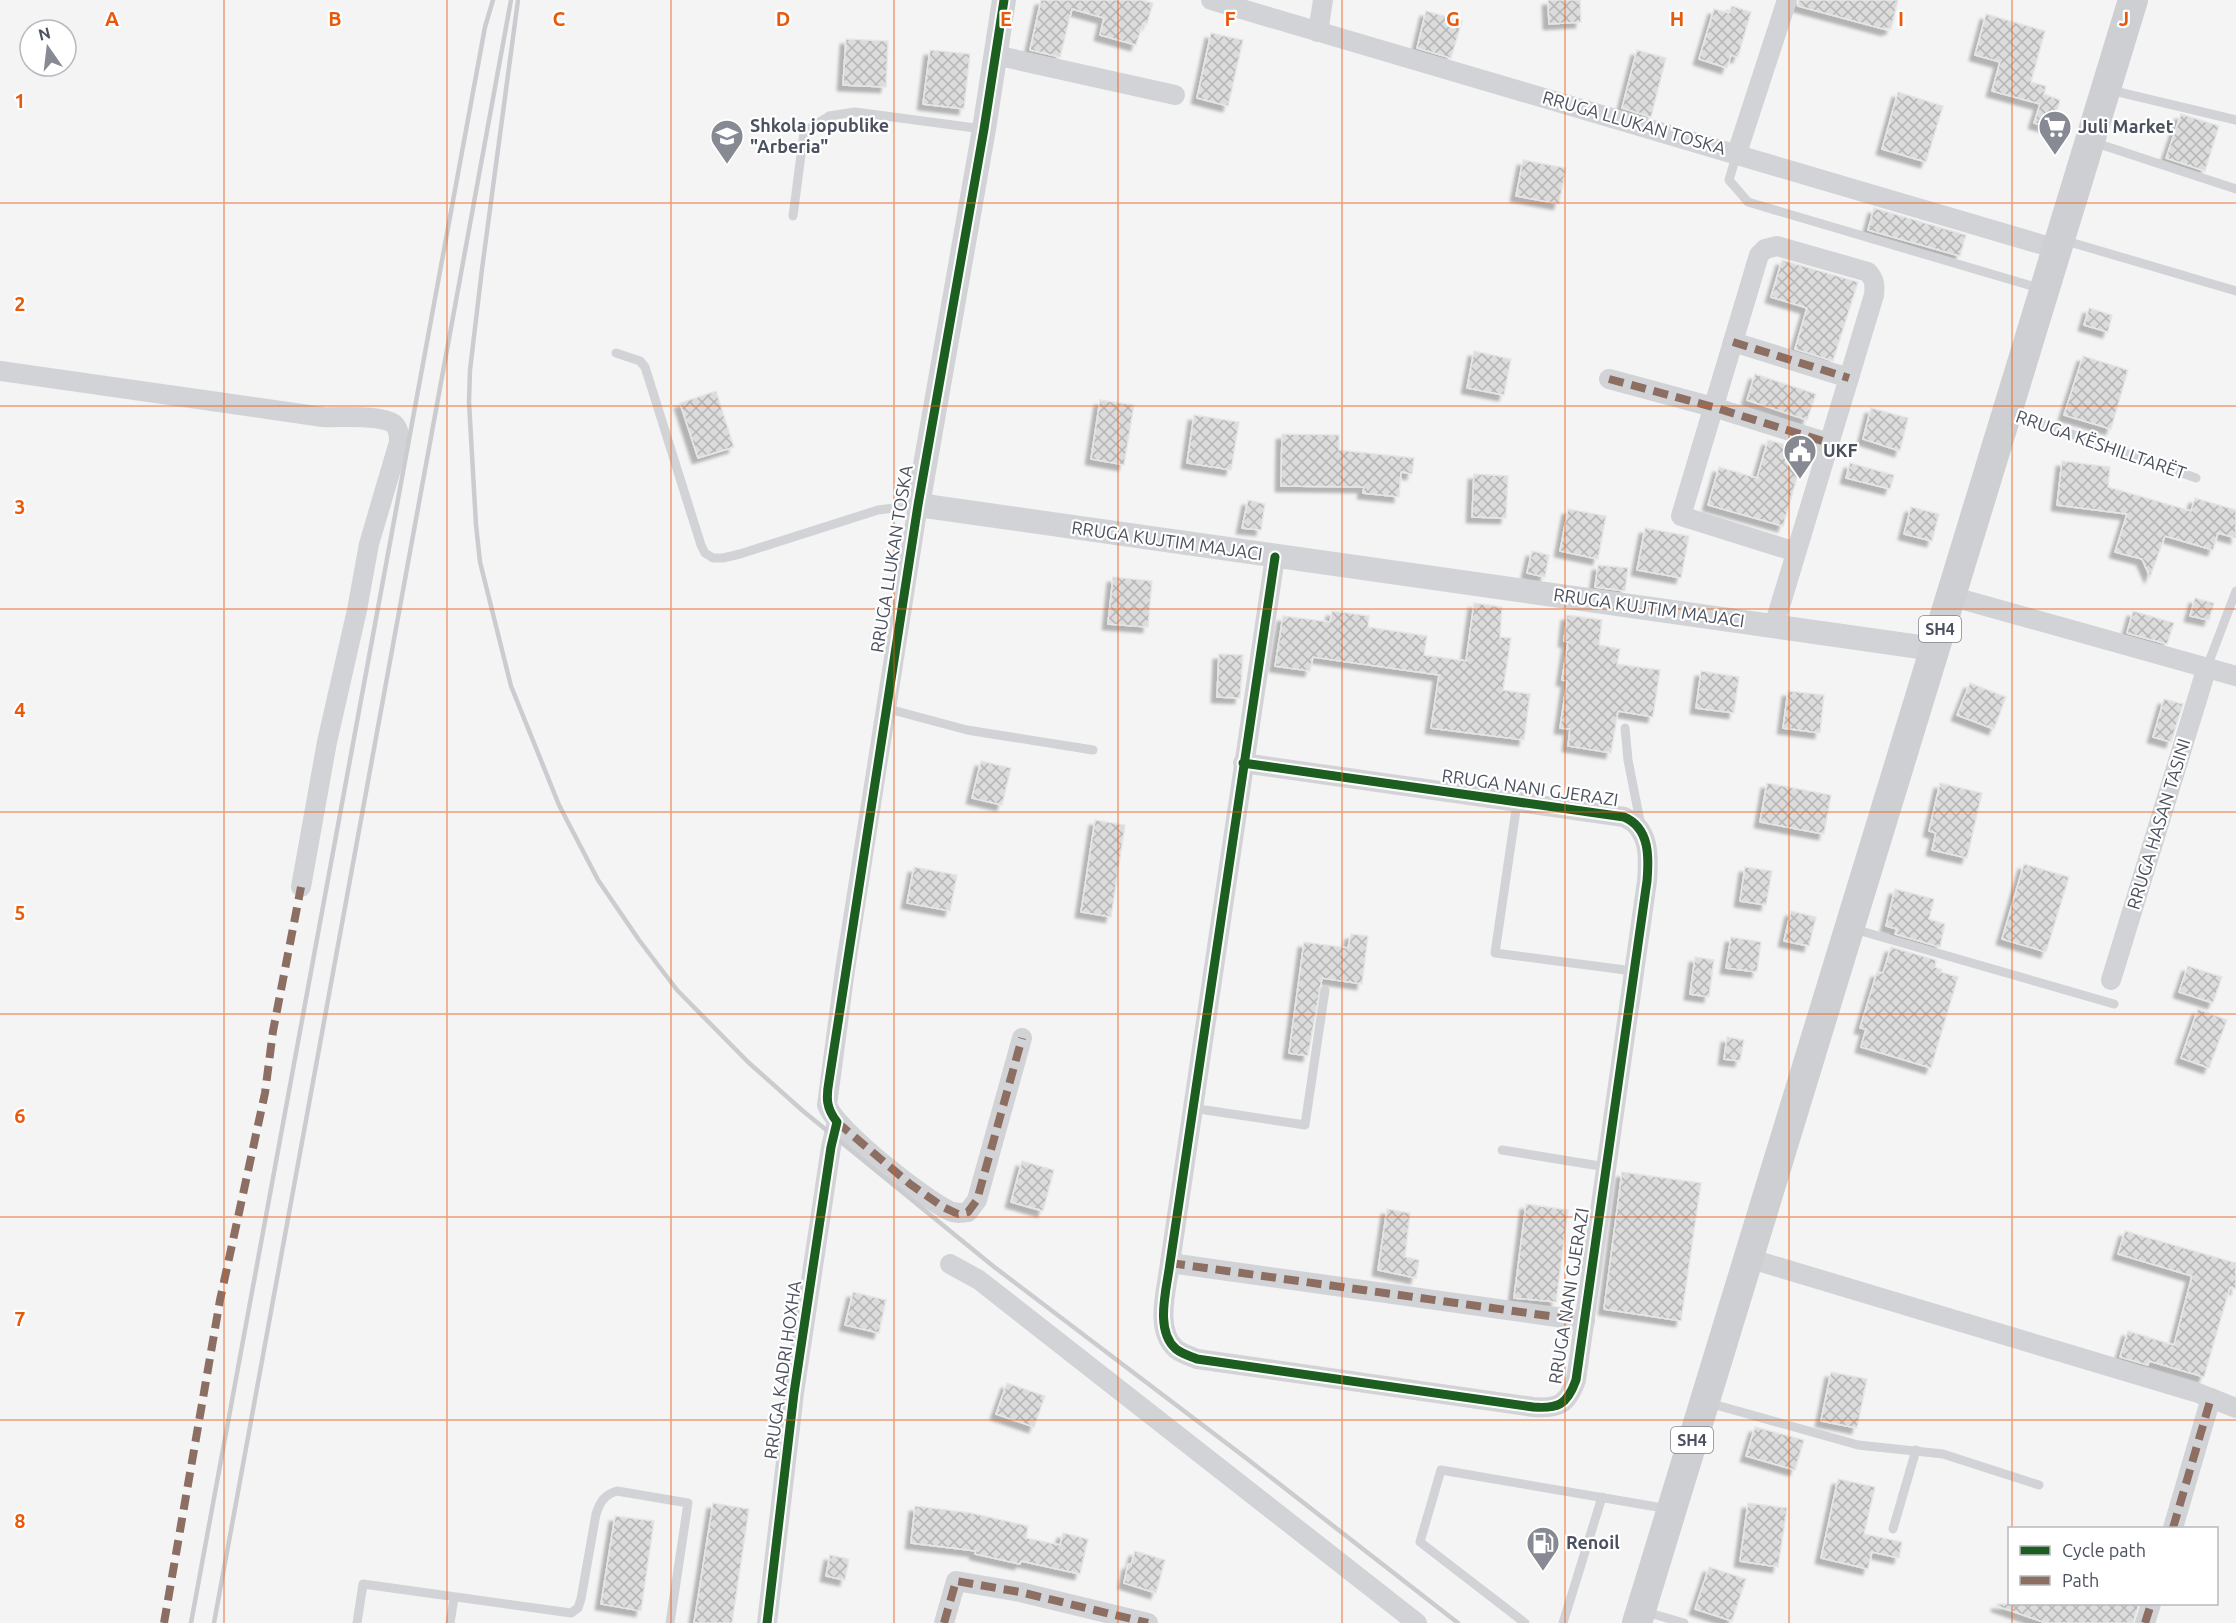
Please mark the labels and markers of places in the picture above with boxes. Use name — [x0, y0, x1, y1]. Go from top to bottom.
supermarket icon: Juli Market — [2037, 109, 2073, 156]
place label: Shkola jopublike "Arberia" — [750, 115, 889, 156]
place label: Juli Market — [2078, 116, 2174, 136]
school or university icon: Shkola jopublike "Arberia" — [709, 118, 745, 165]
public building icon: UKF — [1782, 433, 1818, 480]
place label: UKF — [1823, 440, 1858, 460]
fuel station icon: Renoil — [1525, 1525, 1561, 1572]
place label: Renoil — [1566, 1532, 1620, 1552]

